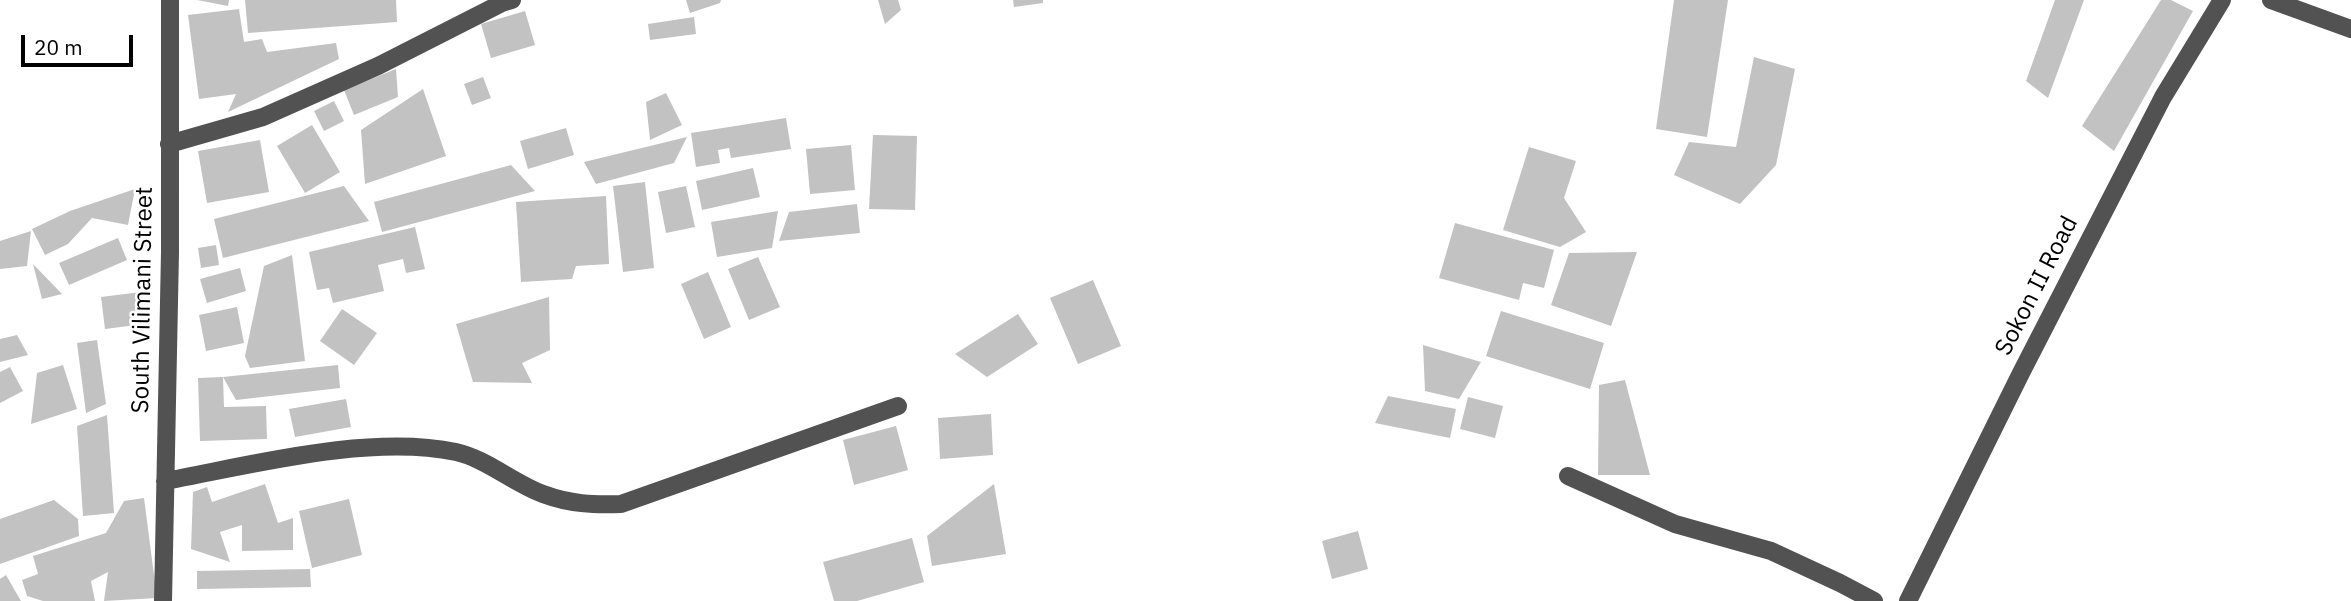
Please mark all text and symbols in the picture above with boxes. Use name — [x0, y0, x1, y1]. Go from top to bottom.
scale bar — [24, 21, 136, 65]
text: 20 m — [34, 33, 83, 61]
street label: South Vilimani Street — [127, 186, 159, 414]
street label: Sokon II Road — [1990, 212, 2084, 360]

